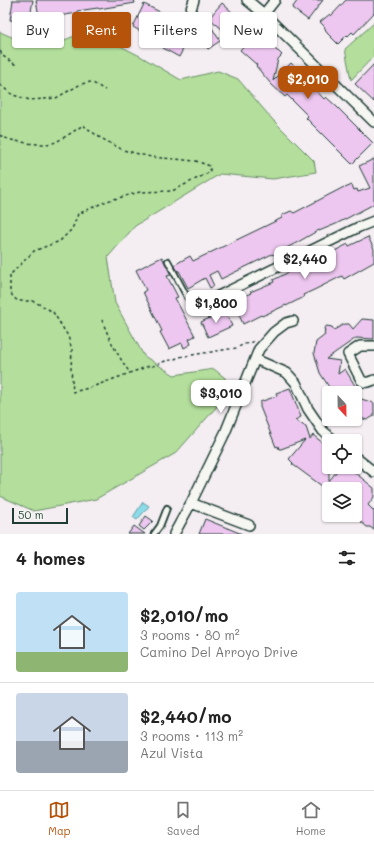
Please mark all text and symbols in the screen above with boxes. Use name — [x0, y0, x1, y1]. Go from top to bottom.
chip: Buy — [12, 12, 64, 48]
chip: Rent — [72, 12, 131, 48]
chip: Filters — [139, 12, 212, 48]
chip: New — [220, 12, 277, 48]
pin: $2,010 — [275, 66, 341, 100]
text: $2,010 — [287, 70, 329, 87]
pin: $2,440 — [272, 246, 338, 280]
text: $2,440 — [283, 250, 327, 267]
pin: $1,800 — [183, 290, 249, 324]
text: $1,800 — [195, 294, 237, 311]
pin: $3,010 — [188, 380, 254, 414]
text: $3,010 — [200, 384, 242, 401]
north arrow — [322, 386, 362, 426]
map controls — [322, 386, 362, 522]
button: locate — [322, 434, 362, 474]
button: layers — [322, 482, 362, 522]
scale bar — [12, 506, 68, 525]
text: 50 m — [18, 507, 44, 522]
text: 4 homes — [16, 547, 85, 569]
icon: filters — [336, 547, 358, 569]
text: $2,010/mo — [140, 604, 228, 626]
icon: home — [48, 608, 96, 656]
text: 3 rooms · 80 m² — [140, 626, 240, 643]
text: Camino Del Arroyo Drive — [140, 643, 298, 660]
text: $2,440/mo — [140, 705, 231, 727]
icon: home — [48, 709, 96, 757]
text: 3 rooms · 113 m² — [140, 727, 243, 744]
text: Azul Vista — [140, 744, 203, 761]
tab: Map — [48, 799, 71, 838]
tab: Saved — [167, 799, 200, 838]
tab: Home — [296, 799, 326, 838]

